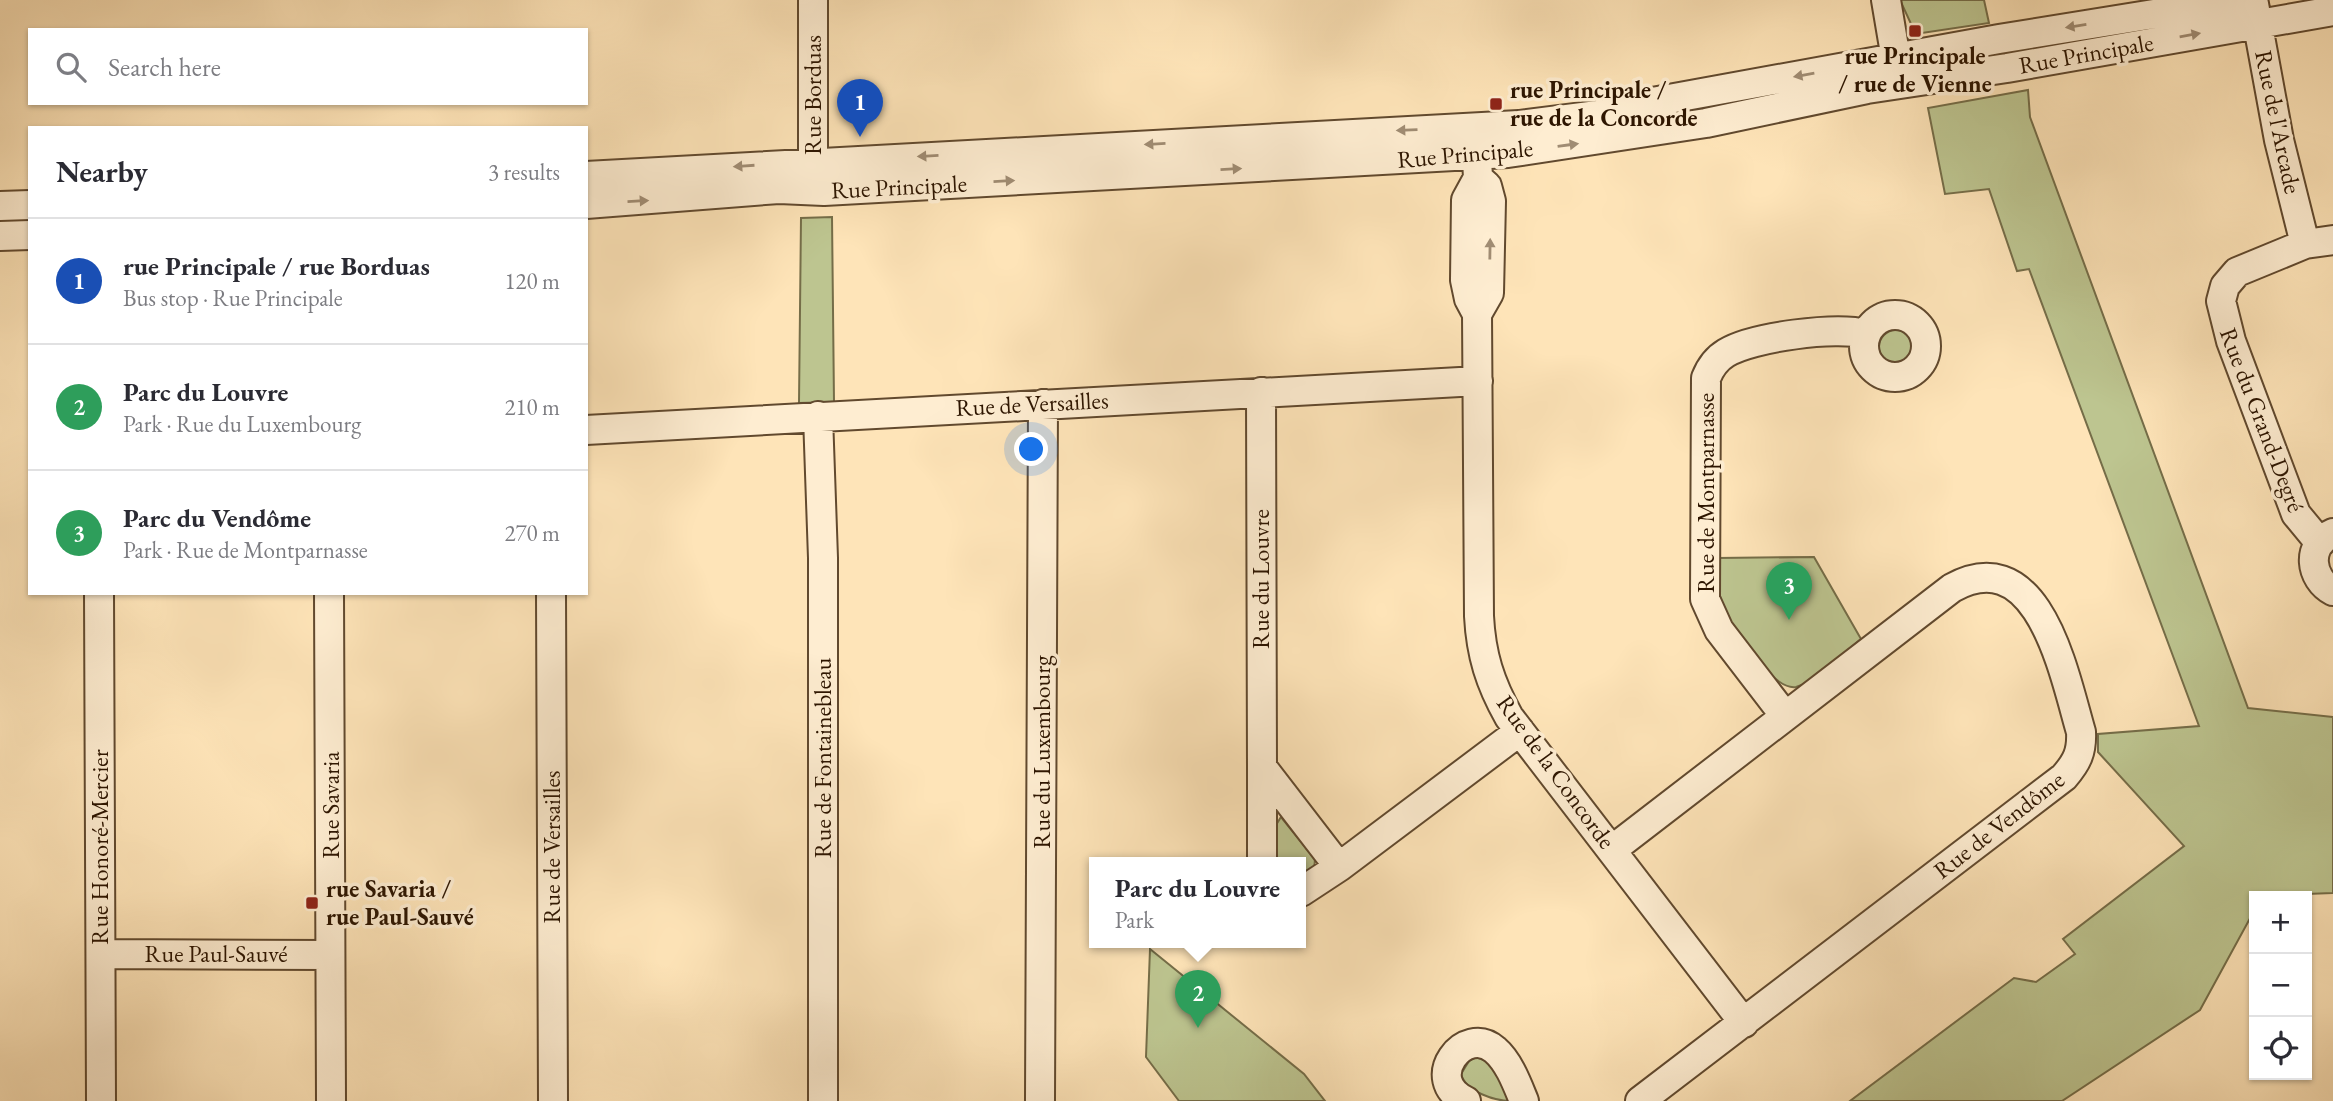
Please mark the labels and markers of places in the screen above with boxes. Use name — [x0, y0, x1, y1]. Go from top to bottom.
marker: rue Principale / rue de Vienne — [1907, 23, 1923, 39]
place label: rue Principale / rue de Vienne — [1838, 40, 1992, 99]
place label: rue Principale / rue de la Concorde — [1510, 74, 1698, 133]
pin: 1 — [837, 79, 883, 137]
marker: rue Principale / rue de la Concorde — [1488, 96, 1504, 112]
pin: 3 — [1766, 562, 1812, 620]
place label: rue Savaria / rue Paul-Sauvé — [326, 873, 474, 932]
marker: rue Savaria / rue Paul-Sauvé — [304, 895, 320, 911]
pin: 2 — [1175, 970, 1221, 1028]

